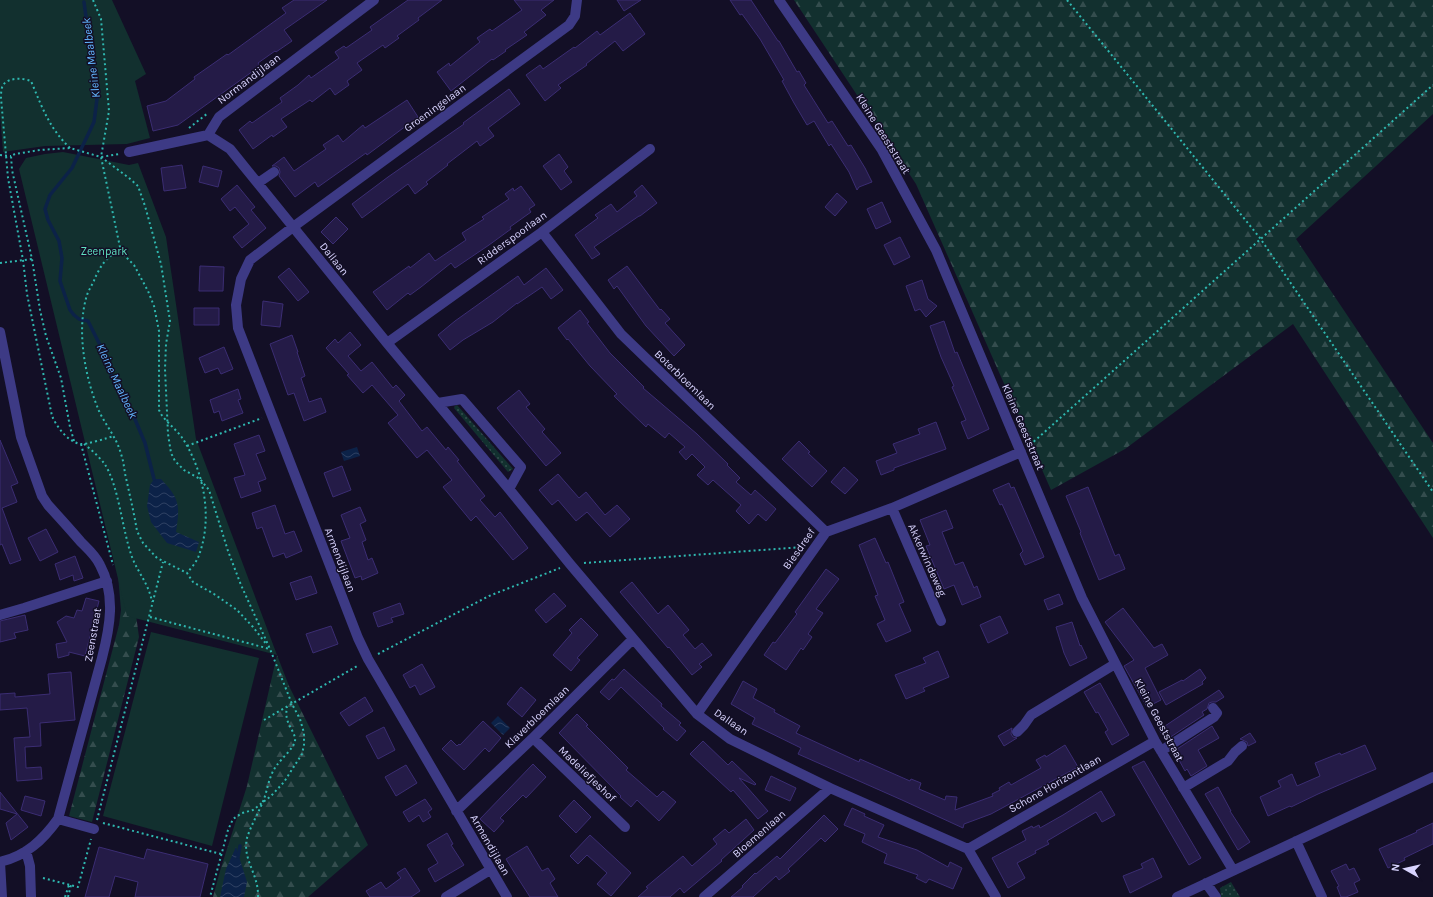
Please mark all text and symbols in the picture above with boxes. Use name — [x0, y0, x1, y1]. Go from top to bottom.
water label: Kleine Maalbeek — [79, 16, 103, 99]
street label: Normandijlaan — [215, 51, 283, 107]
street label: Groeningelaan — [402, 81, 468, 135]
street label: Kleine Geeststraat — [853, 92, 913, 176]
street label: Ridderspoorlaan — [475, 208, 549, 268]
street label: Dallaan — [317, 240, 351, 278]
park label: Zeenpark — [80, 245, 128, 258]
water label: Kleine Maalbeek — [94, 341, 141, 421]
street label: Boterbloemlaan — [652, 348, 718, 412]
street label: Kleine Geeststraat — [999, 382, 1047, 472]
street label: Akkerwindeweg — [905, 522, 949, 599]
street label: Armendijlaan — [322, 526, 358, 594]
street label: Biesdreef — [780, 526, 818, 572]
street label: Zeenstraat — [82, 607, 104, 663]
street label: Kleine Geeststraat — [1132, 676, 1186, 764]
street label: Klaverbloemlaan — [502, 683, 572, 751]
street label: Dallaan — [712, 706, 750, 738]
street label: Madeliefjeshof — [556, 743, 618, 805]
street label: Schone Horizontlaan — [1007, 752, 1103, 816]
street label: Bloemenlaan — [730, 807, 788, 861]
street label: Armendijlaan — [467, 812, 513, 878]
north arrow — [1385, 849, 1425, 889]
text: N — [1389, 863, 1403, 872]

